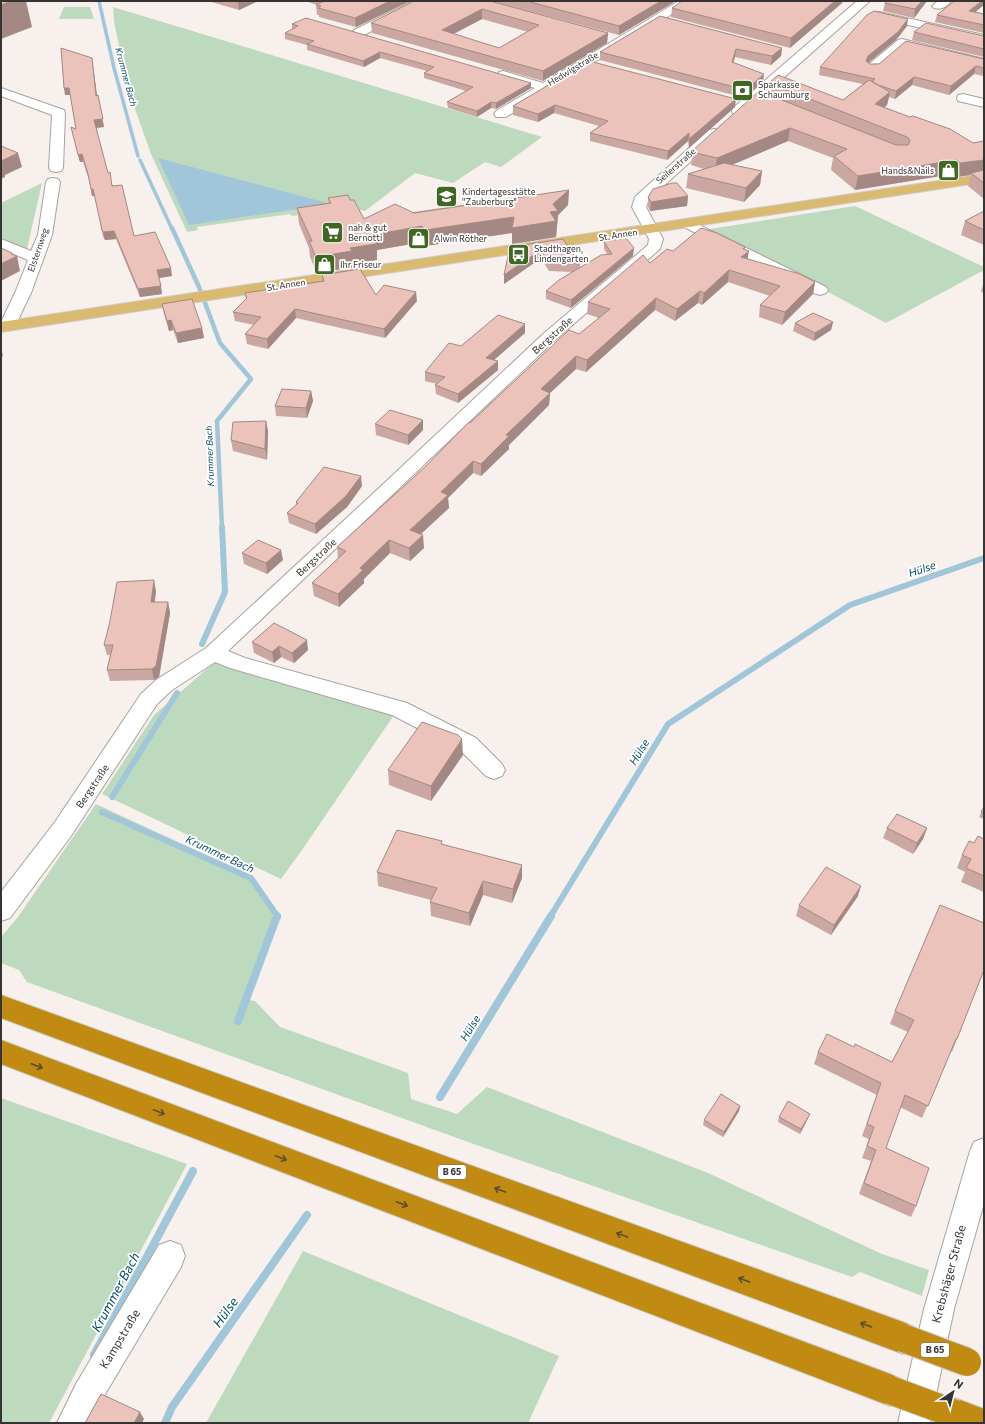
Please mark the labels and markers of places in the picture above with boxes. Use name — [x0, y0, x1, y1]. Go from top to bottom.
bank icon: Sparkasse Schaumburg — [729, 77, 755, 103]
place label: Sparkasse Schaumburg — [758, 79, 809, 100]
shop icon: Hands&Nails — [936, 158, 962, 184]
place label: Hands&Nails — [881, 165, 934, 176]
school or university icon: Kindertagesstätte "Zauberburg" — [434, 184, 460, 210]
place label: Kindertagesstätte "Zauberburg" — [462, 186, 536, 207]
supermarket icon: nah & gut Bernotti — [320, 220, 346, 246]
place label: nah & gut Bernotti — [348, 222, 387, 243]
shop icon: Alwin Röther — [405, 226, 431, 252]
place label: Alwin Röther — [434, 233, 488, 244]
bus stop icon: Stadthagen, Lindengarten — [506, 241, 532, 267]
place label: Stadthagen, Lindengarten — [534, 243, 588, 264]
shop icon: Ihr Friseur — [311, 252, 337, 278]
place label: Ihr Friseur — [340, 259, 382, 270]

